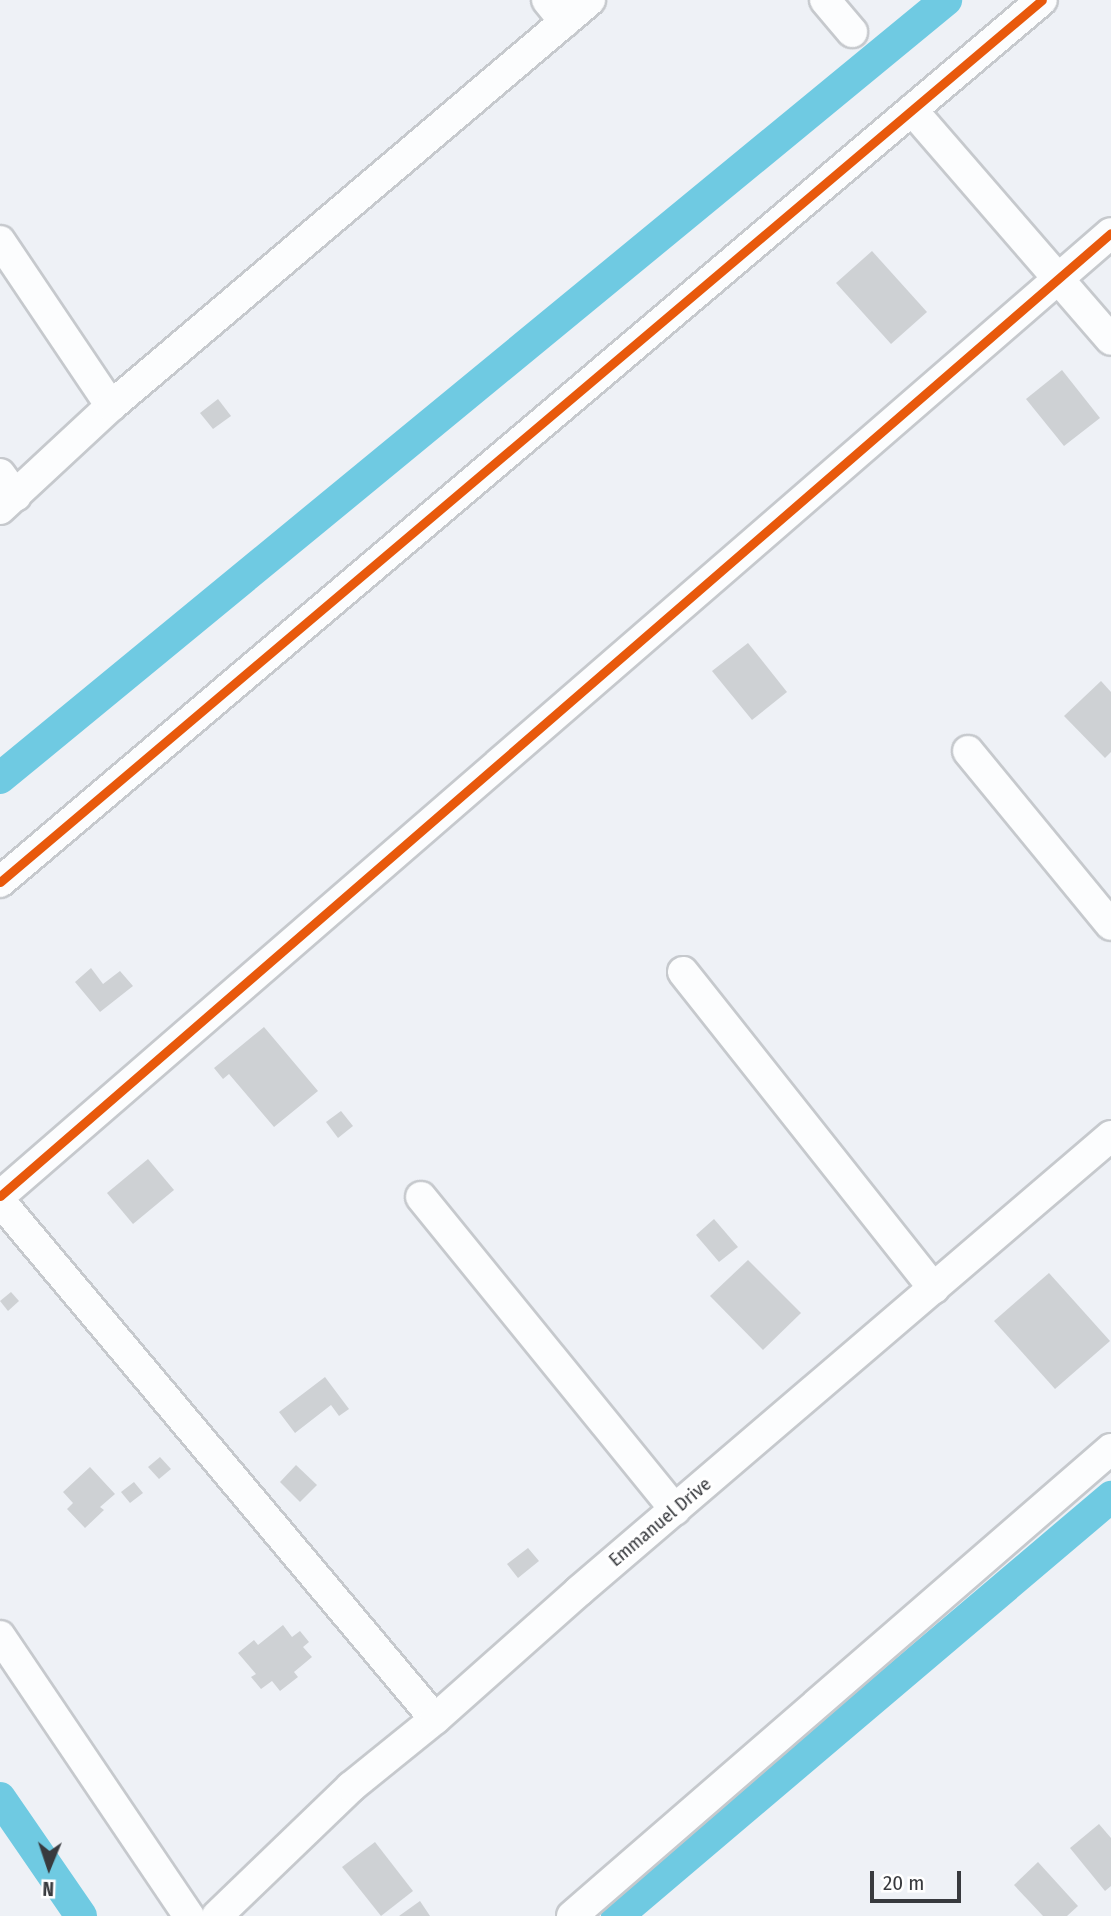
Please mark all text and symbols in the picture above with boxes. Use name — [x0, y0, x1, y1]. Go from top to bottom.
street label: Emmanuel Drive — [604, 1473, 716, 1571]
north arrow — [14, 1832, 84, 1902]
scale bar — [873, 1856, 964, 1900]
text: 20 m — [883, 1870, 924, 1896]
text: N — [42, 1877, 54, 1900]

